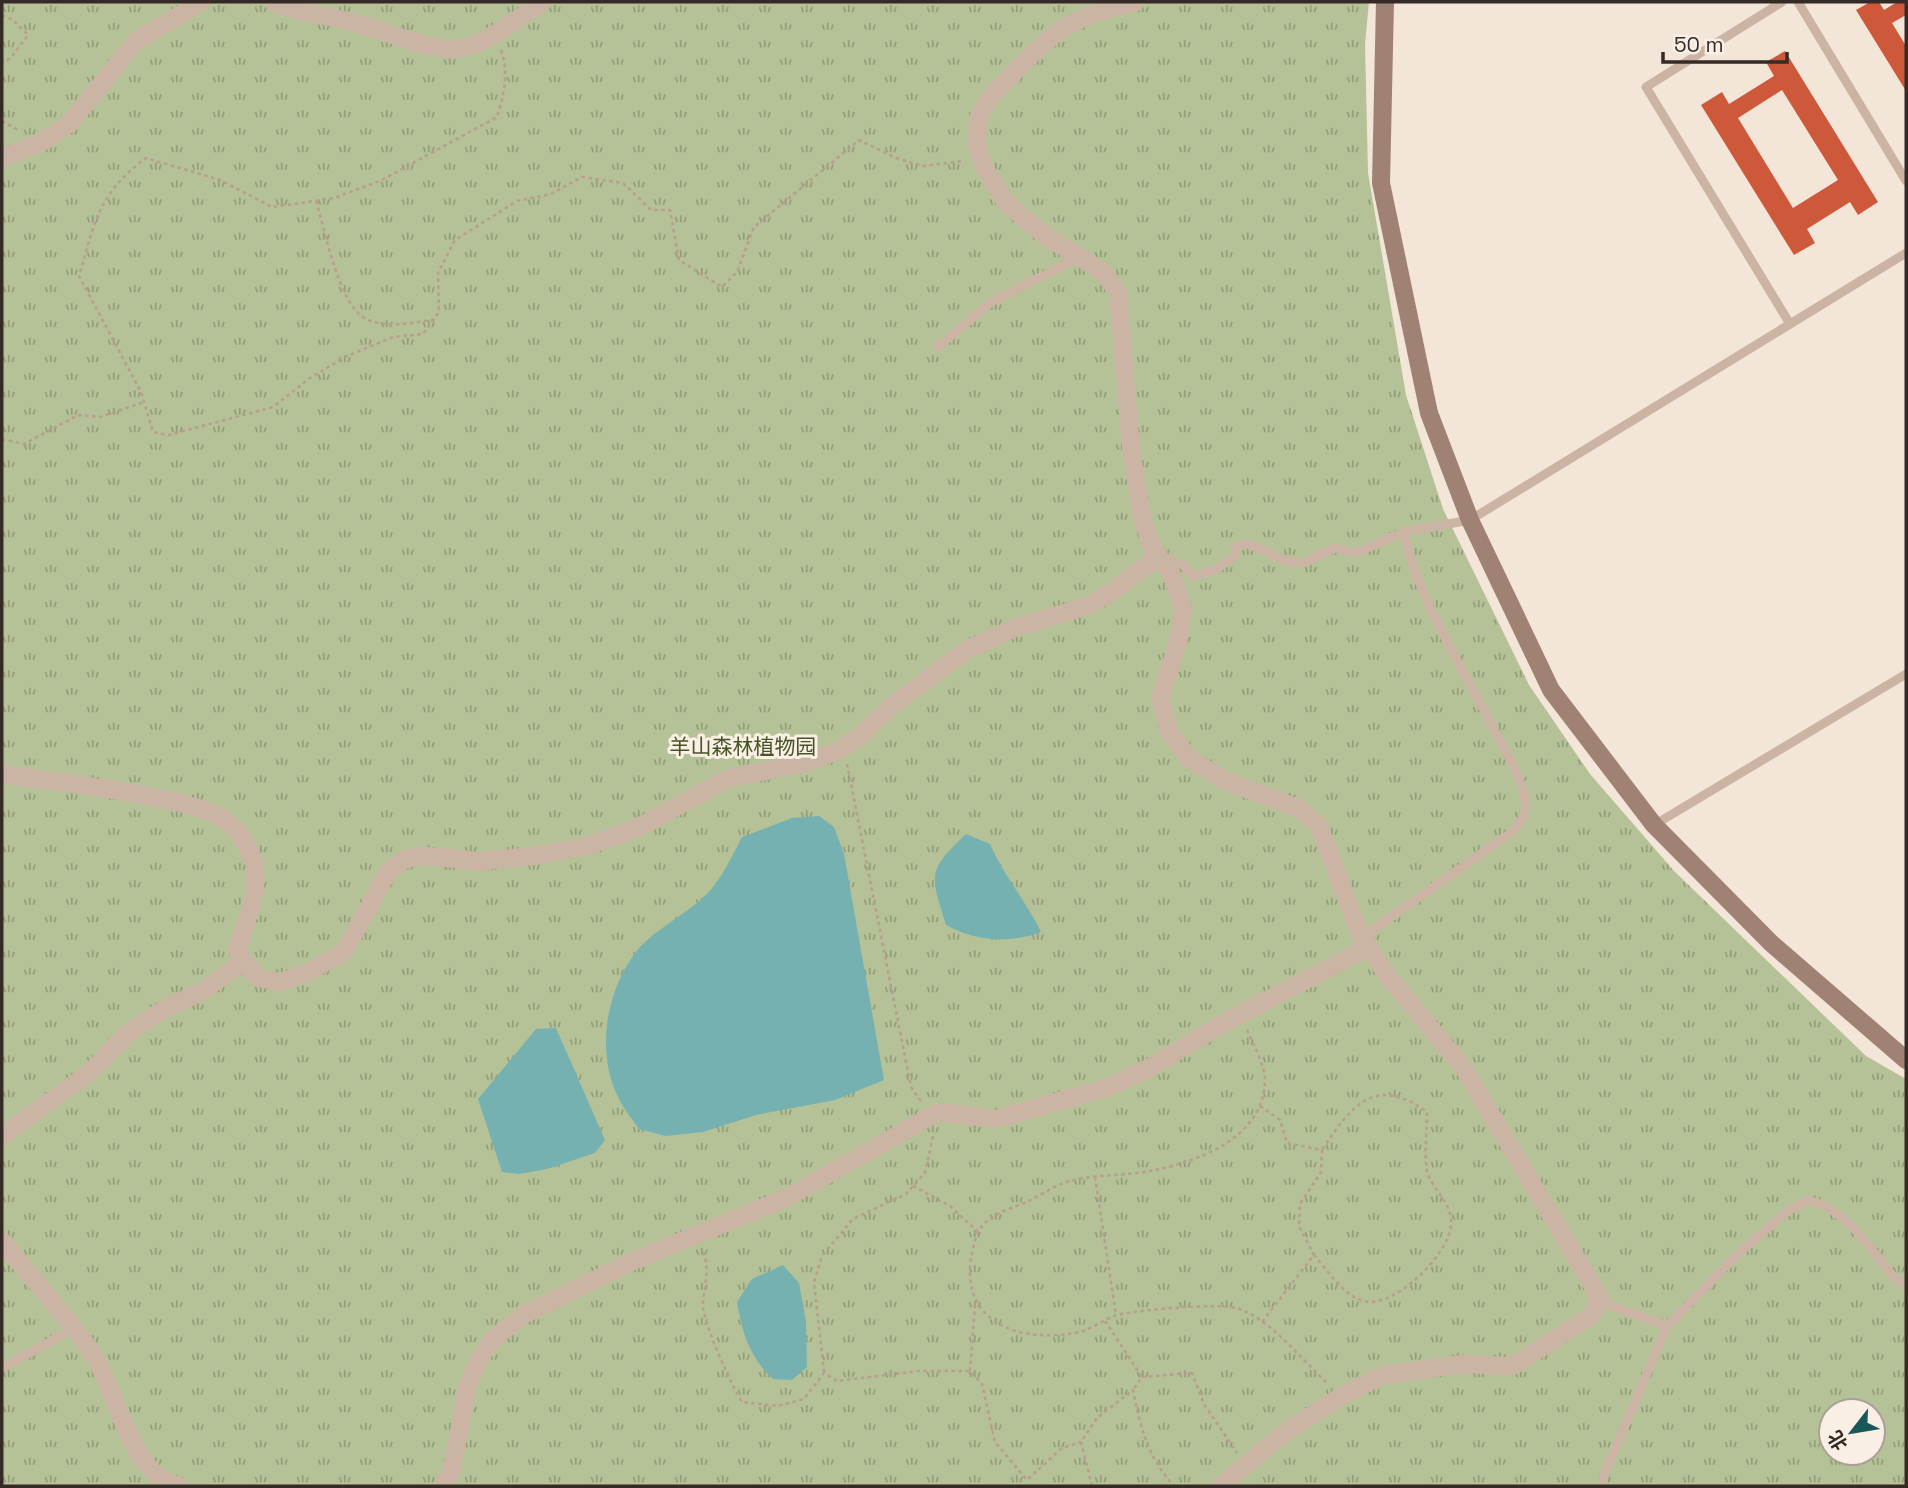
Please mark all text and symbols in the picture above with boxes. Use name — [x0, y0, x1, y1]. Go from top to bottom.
scale bar — [1663, 21, 1787, 65]
text: 50 m — [1674, 31, 1724, 58]
park label: 羊山森林植物园 — [670, 733, 817, 760]
north arrow — [1817, 1397, 1887, 1467]
text: 北 — [1822, 1426, 1853, 1455]

